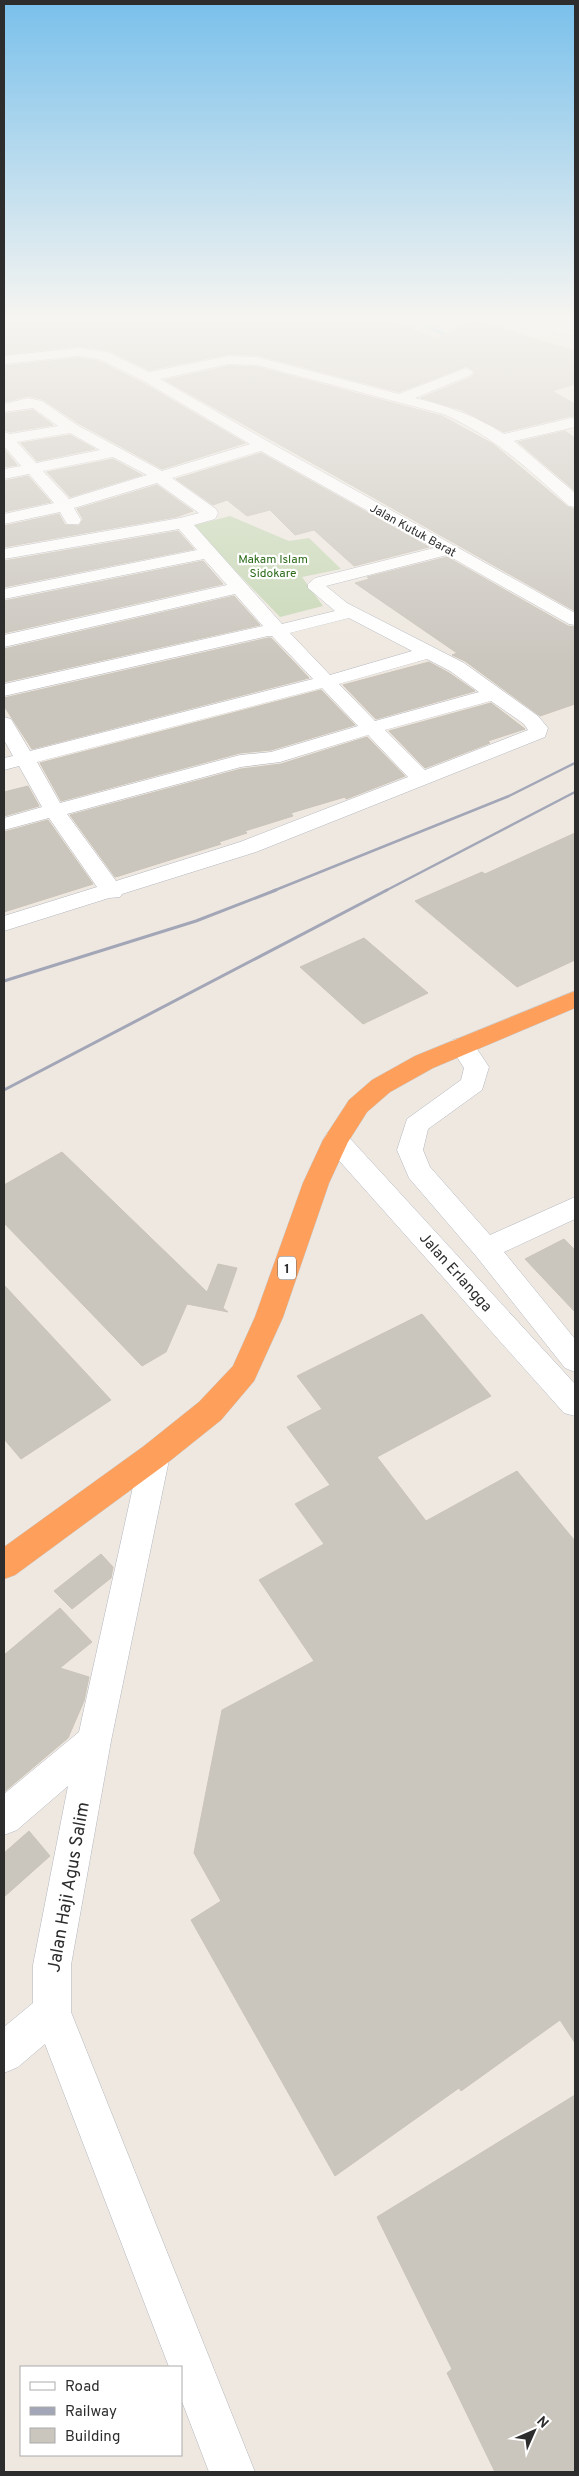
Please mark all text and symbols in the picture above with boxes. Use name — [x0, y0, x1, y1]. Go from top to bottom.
street label: Jalan Kutuk Barat — [366, 501, 459, 561]
park label: Makam Islam Sidokare — [238, 552, 308, 582]
street label: Jalan Erlangga — [414, 1229, 495, 1317]
road number: 1 — [278, 1256, 296, 1280]
street label: Jalan Haji Agus Salim — [43, 1800, 96, 1974]
legend — [20, 2366, 182, 2456]
text: Road — [65, 2378, 100, 2397]
text: Railway — [65, 2403, 117, 2422]
north arrow — [509, 2406, 559, 2456]
text: N — [533, 2413, 552, 2432]
text: Building — [65, 2428, 120, 2447]

